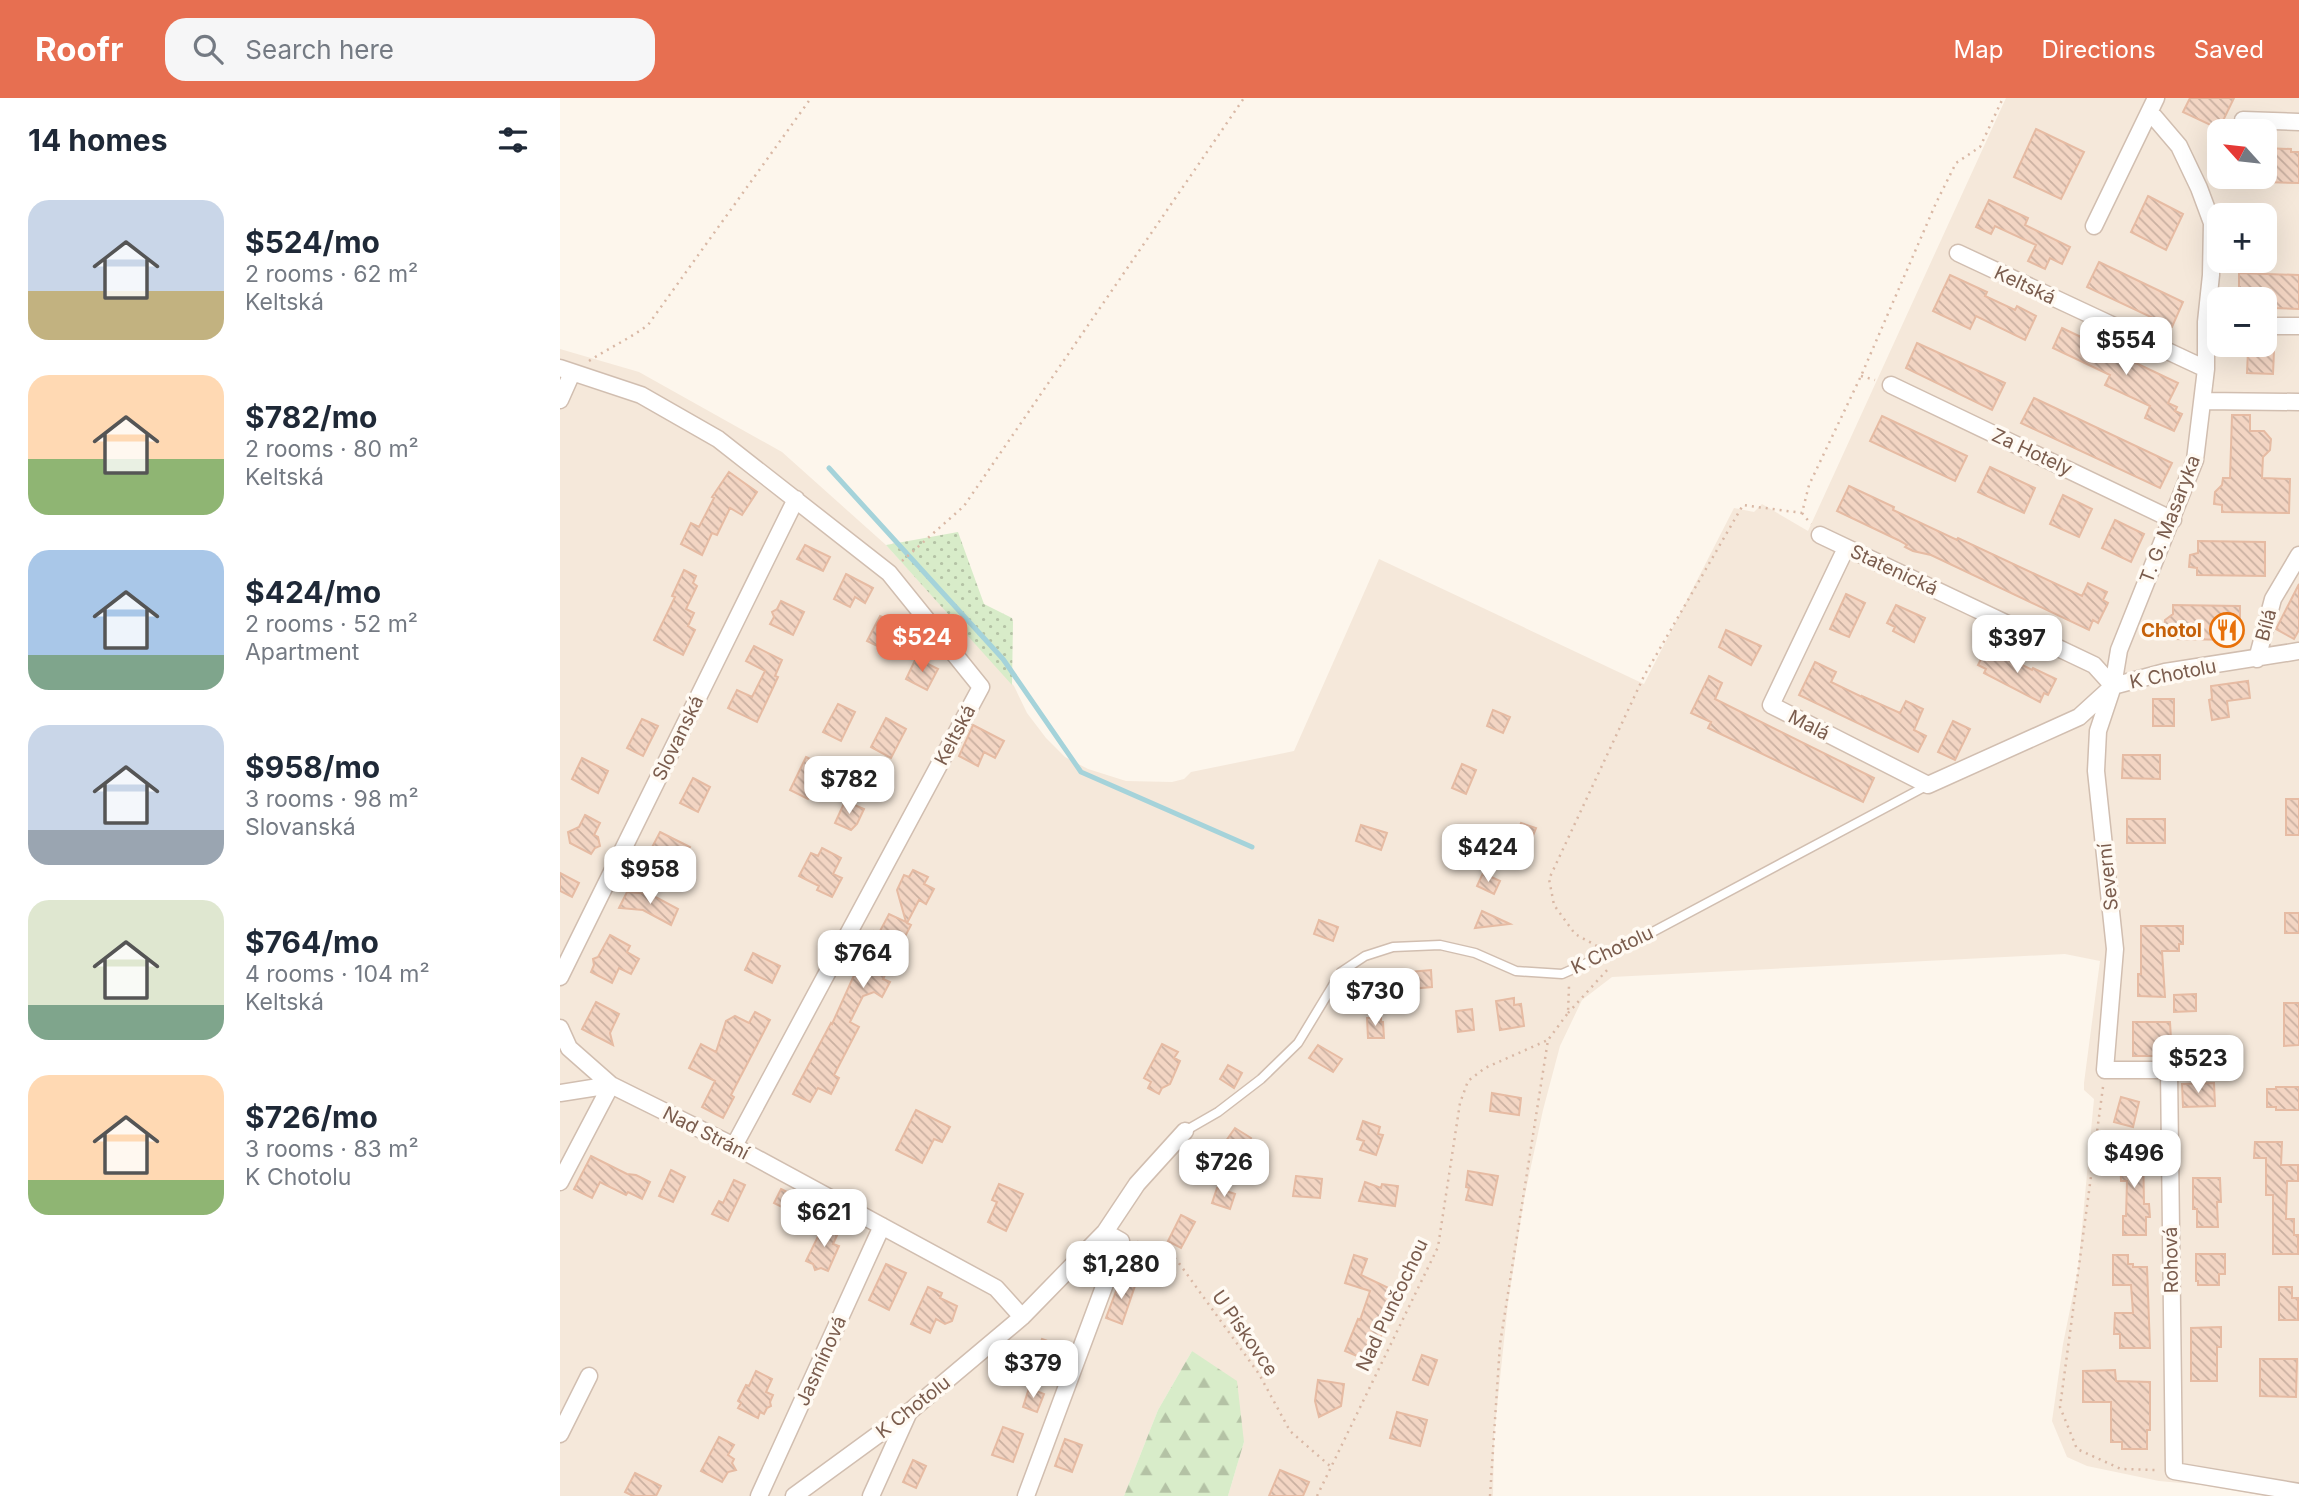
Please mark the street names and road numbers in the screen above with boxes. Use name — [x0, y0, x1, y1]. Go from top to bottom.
street label: Keltská — [1991, 261, 2059, 309]
street label: Za Hotely — [1988, 423, 2076, 481]
street label: T. G. Masaryka — [2135, 452, 2205, 586]
street label: Statenická — [1847, 540, 1941, 600]
street label: Bílá — [2251, 606, 2281, 644]
street label: K Chotolu — [2128, 654, 2218, 694]
street label: Slovanská — [648, 692, 708, 784]
street label: Keltská — [930, 701, 980, 769]
street label: Malá — [1785, 705, 1833, 745]
street label: Severní — [2093, 842, 2123, 912]
street label: K Chotolu — [1567, 921, 1657, 979]
street label: Nad Strání — [659, 1101, 753, 1165]
street label: Rohová — [2159, 1226, 2183, 1294]
street label: Nad Punčochou — [1351, 1235, 1433, 1375]
street label: U Pískovce — [1207, 1286, 1283, 1380]
street label: Jasmínová — [791, 1312, 851, 1410]
street label: K Chotolu — [871, 1371, 955, 1443]

